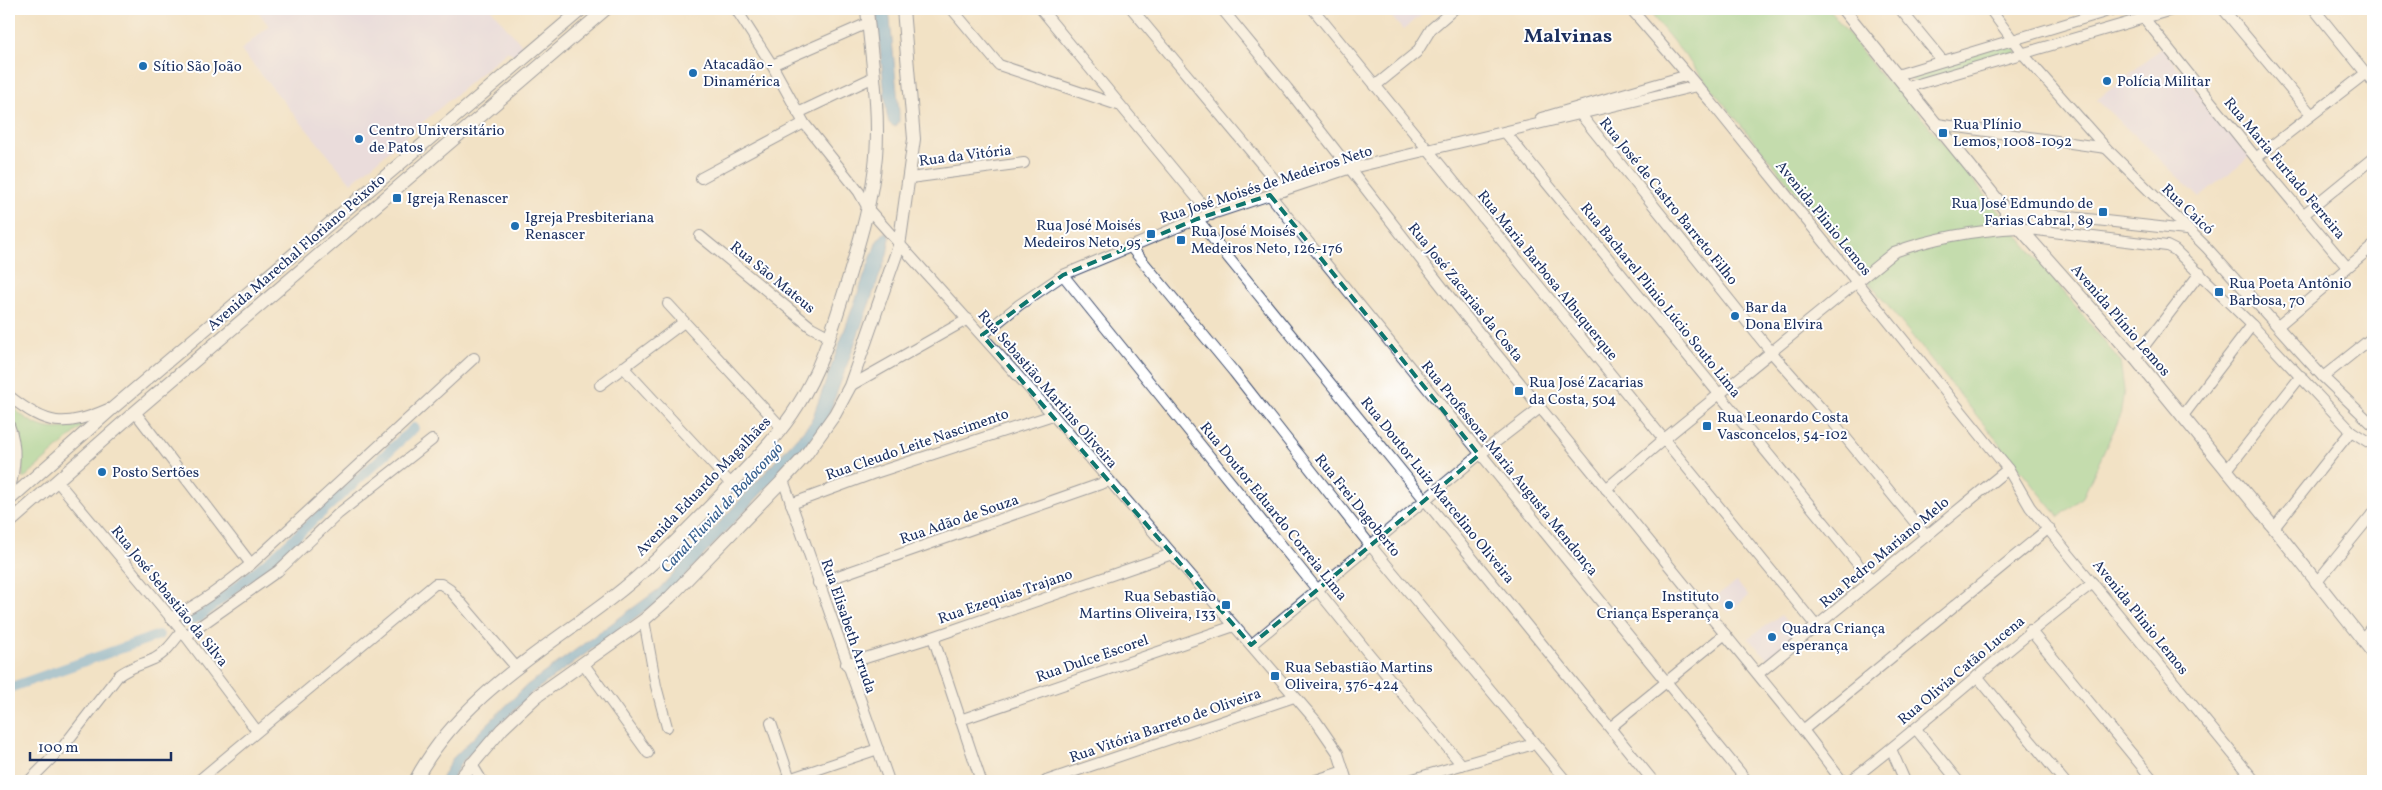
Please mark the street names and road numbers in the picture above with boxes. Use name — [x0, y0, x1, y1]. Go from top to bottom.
street label: Rua Maria Furtado Ferreira — [2218, 93, 2350, 244]
street label: Rua José de Castro Barreto Filho — [1594, 114, 1742, 290]
street label: Rua da Vitória — [918, 140, 1013, 173]
street label: Rua José Moisés de Medeiros Neto — [1158, 141, 1375, 230]
street label: Avenida Plinio Lemos — [1770, 157, 1876, 281]
street label: Avenida Marechal Floriano Peixoto — [203, 170, 391, 336]
street label: Rua Caicó — [2156, 180, 2218, 240]
street label: Rua Maria Barbosa Albuquerque — [1471, 186, 1622, 366]
street label: Rua Bacharel Plinio Lúcio Souto Lima — [1574, 199, 1745, 403]
street label: Rua José Zacarias da Costa — [1402, 219, 1528, 367]
street label: Rua São Mateus — [725, 237, 819, 319]
street label: Avenida Plínio Lemos — [2065, 260, 2174, 382]
street label: Rua Sebastião Martins Oliveira — [972, 306, 1122, 474]
street label: Rua Professora Maria Augusta Mendonça — [1415, 357, 1602, 581]
street label: Rua Doutor Luiz Marcelino Oliveira — [1355, 393, 1519, 589]
street label: Rua Cleudo Leite Nascimento — [823, 404, 1012, 487]
street label: Avenida Eduardo Magalhães — [632, 412, 777, 562]
street label: Rua Doutor Eduardo Correia Lima — [1194, 418, 1352, 606]
street label: Rua Frei Dagoberto — [1309, 450, 1405, 562]
street label: Rua Adão de Souza — [897, 490, 1022, 551]
street label: Rua Pedro Mariano Melo — [1816, 493, 1954, 614]
street label: Rua José Sebastião da Silva — [105, 522, 232, 672]
street label: Rua Elisabeth Arruda — [815, 556, 880, 697]
street label: Avenida Plinio Lemos — [2087, 556, 2193, 680]
street label: Rua Ezequias Trajano — [935, 565, 1076, 630]
street label: Rua Olivia Catão Lucena — [1894, 612, 2030, 731]
street label: Rua Dulce Escorel — [1033, 630, 1152, 689]
street label: Rua Vitória Barreto de Oliveira — [1067, 684, 1264, 769]

